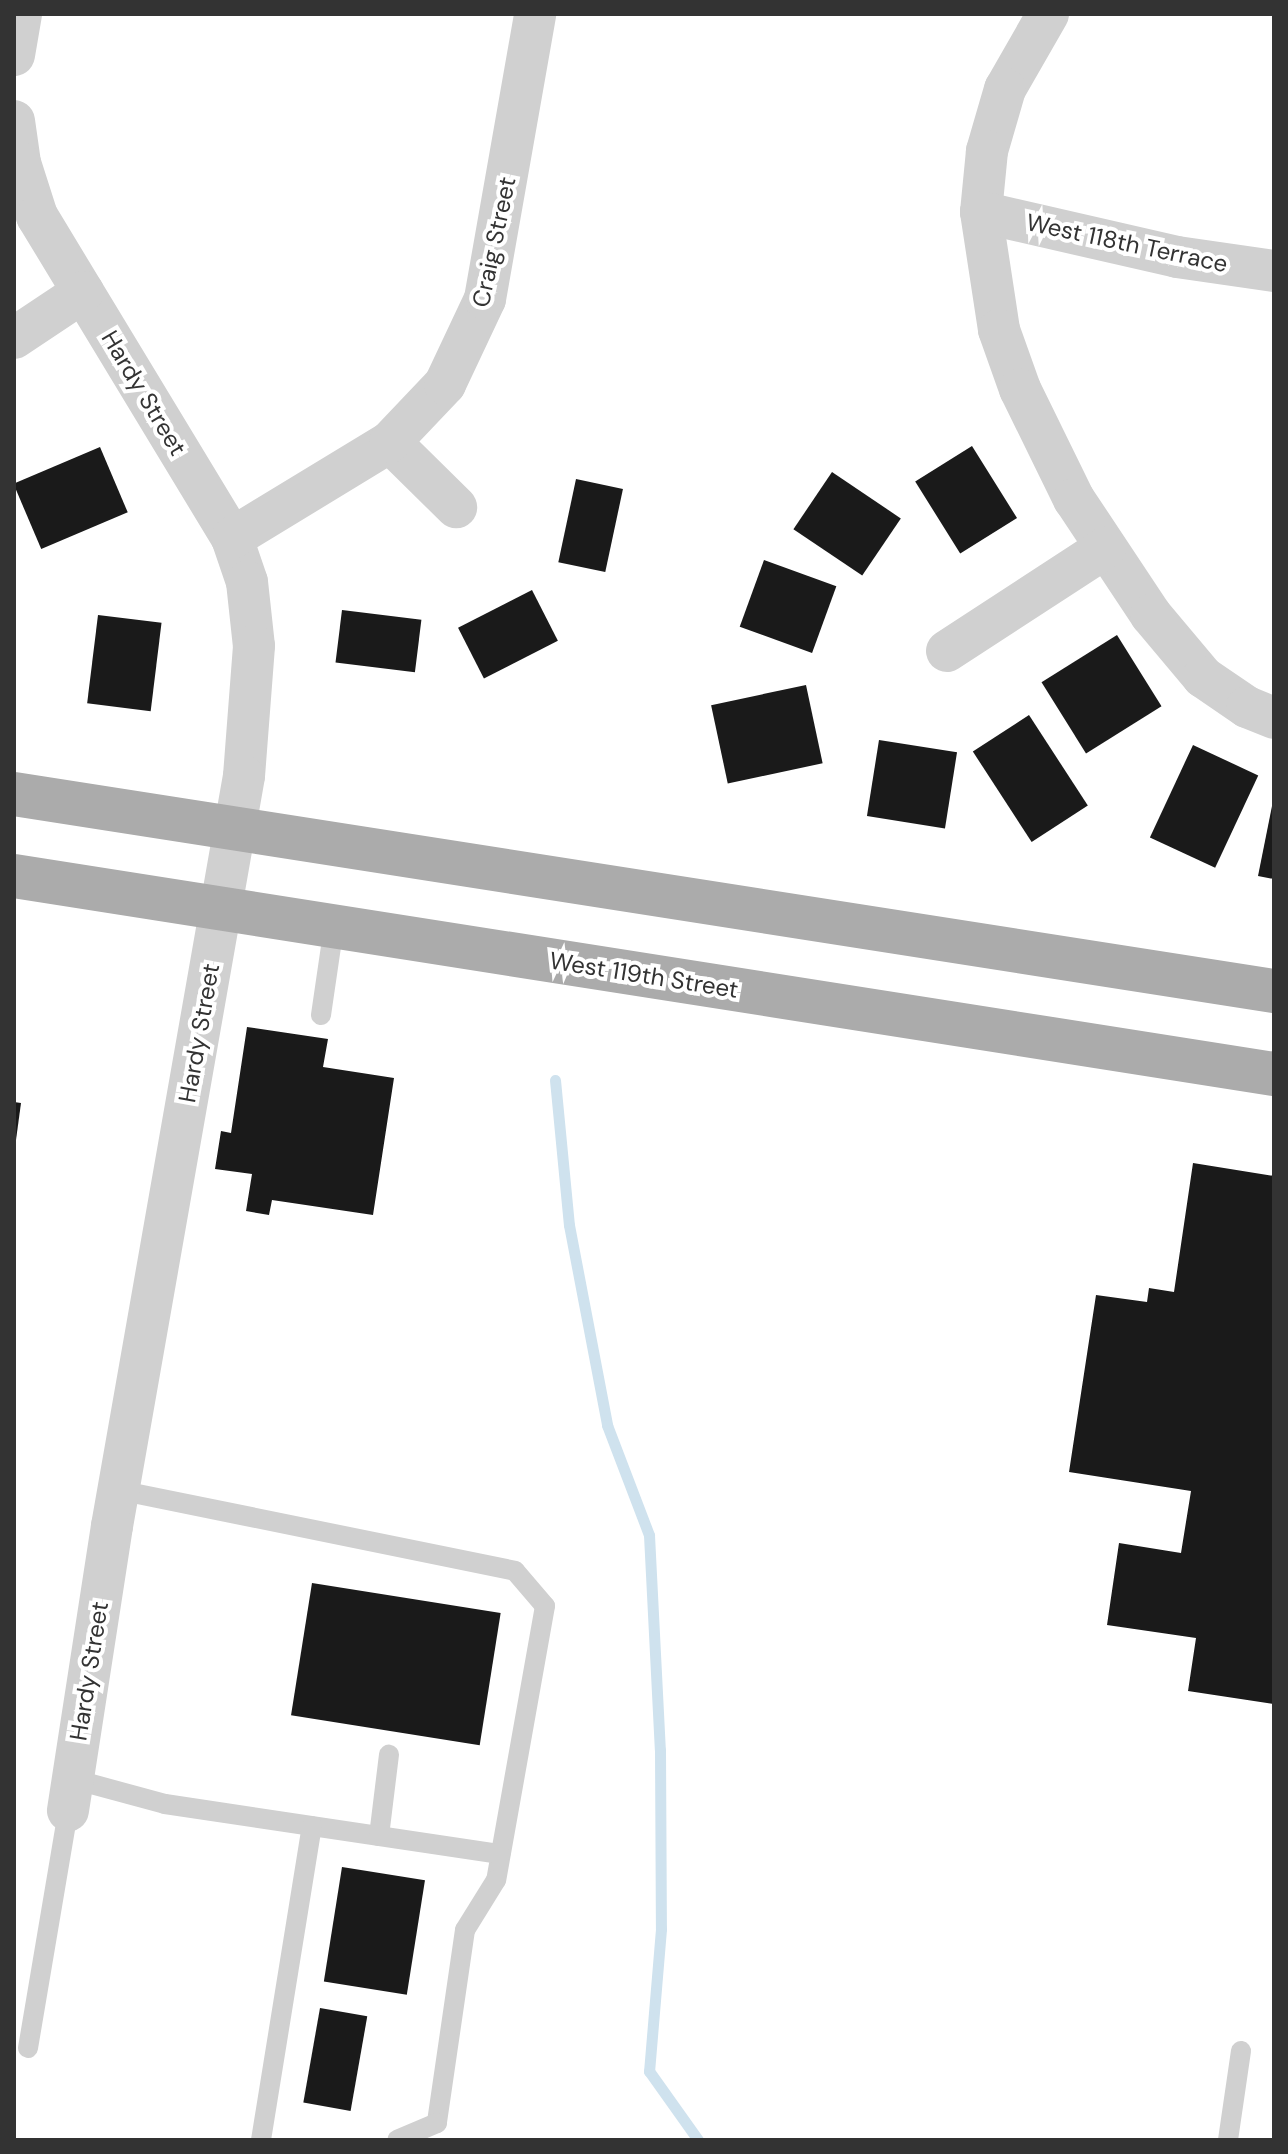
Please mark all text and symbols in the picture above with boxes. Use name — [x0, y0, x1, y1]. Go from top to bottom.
street label: Craig Street — [466, 174, 522, 310]
street label: West 118th Terrace — [1024, 208, 1230, 278]
street label: Hardy Street — [95, 325, 193, 461]
street label: West 119th Street — [548, 946, 740, 1004]
street label: Hardy Street — [173, 961, 225, 1105]
street label: Hardy Street — [64, 1599, 114, 1743]

